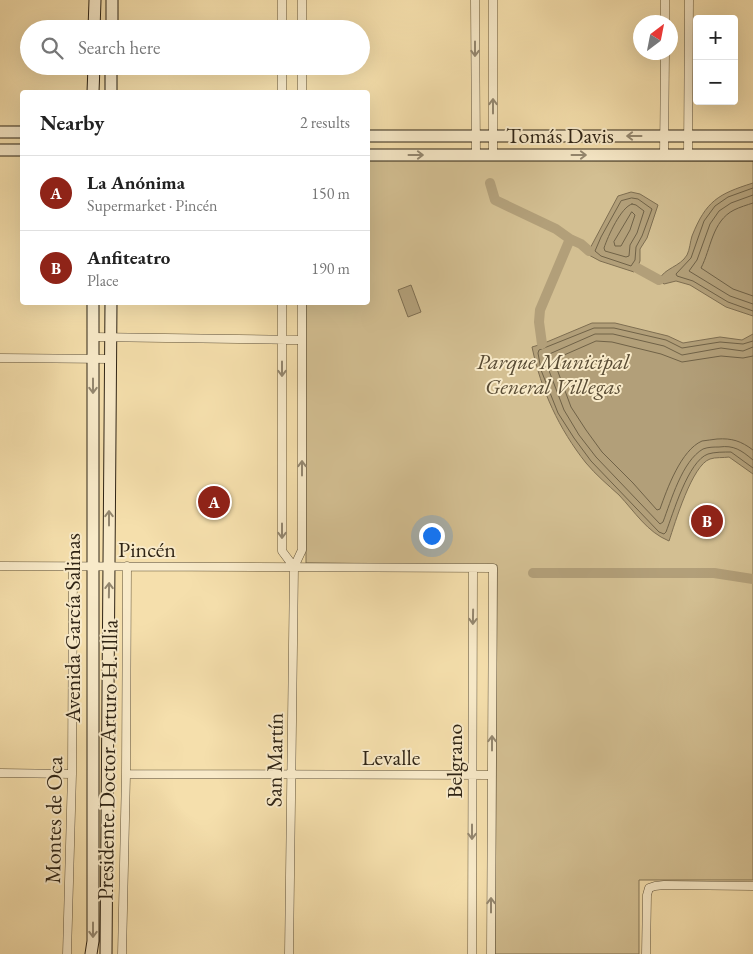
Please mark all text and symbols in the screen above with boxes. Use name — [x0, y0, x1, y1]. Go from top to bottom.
north arrow — [633, 15, 678, 60]
map controls — [693, 15, 738, 105]
button: + — [693, 15, 738, 60]
search box — [20, 20, 370, 75]
icon: search — [38, 34, 66, 62]
text: Search here — [78, 35, 160, 60]
one-way arrow — [470, 40, 480, 56]
button: − — [693, 60, 738, 105]
one-way arrow — [488, 99, 498, 115]
text: Nearby — [40, 109, 104, 136]
text: 2 results — [300, 112, 350, 133]
street label: Tomás Davis — [506, 121, 614, 150]
one-way arrow — [627, 131, 643, 141]
one-way arrow — [408, 150, 424, 160]
one-way arrow — [570, 150, 586, 160]
text: La Anónima — [87, 170, 185, 195]
text: A — [50, 183, 62, 204]
text: 150 m — [311, 183, 350, 204]
text: Supermarket · Pincén — [87, 195, 217, 216]
text: Anfiteatro — [87, 245, 170, 270]
text: B — [51, 258, 61, 279]
text: 190 m — [311, 258, 350, 279]
text: Place — [87, 270, 119, 291]
park label: Parque Municipal General Villegas — [477, 347, 630, 401]
one-way arrow — [277, 360, 287, 376]
one-way arrow — [88, 378, 98, 394]
one-way arrow — [297, 460, 307, 476]
pin: A — [198, 483, 230, 521]
pin: B — [691, 502, 723, 540]
one-way arrow — [104, 510, 114, 526]
one-way arrow — [277, 522, 287, 539]
your location — [419, 523, 445, 549]
street label: Avenida García Salinas — [58, 533, 87, 724]
street label: Pincén — [118, 535, 176, 564]
one-way arrow — [104, 583, 114, 599]
one-way arrow — [468, 608, 478, 625]
street label: Presidente Doctor Arturo H. Illia — [91, 619, 124, 901]
street label: San Martín — [259, 712, 290, 807]
street label: Belgrano — [440, 723, 469, 798]
one-way arrow — [487, 735, 497, 752]
street label: Levalle — [362, 743, 421, 772]
street label: Montes de Oca — [38, 756, 69, 884]
one-way arrow — [467, 824, 477, 840]
one-way arrow — [486, 898, 496, 914]
one-way arrow — [88, 922, 98, 938]

